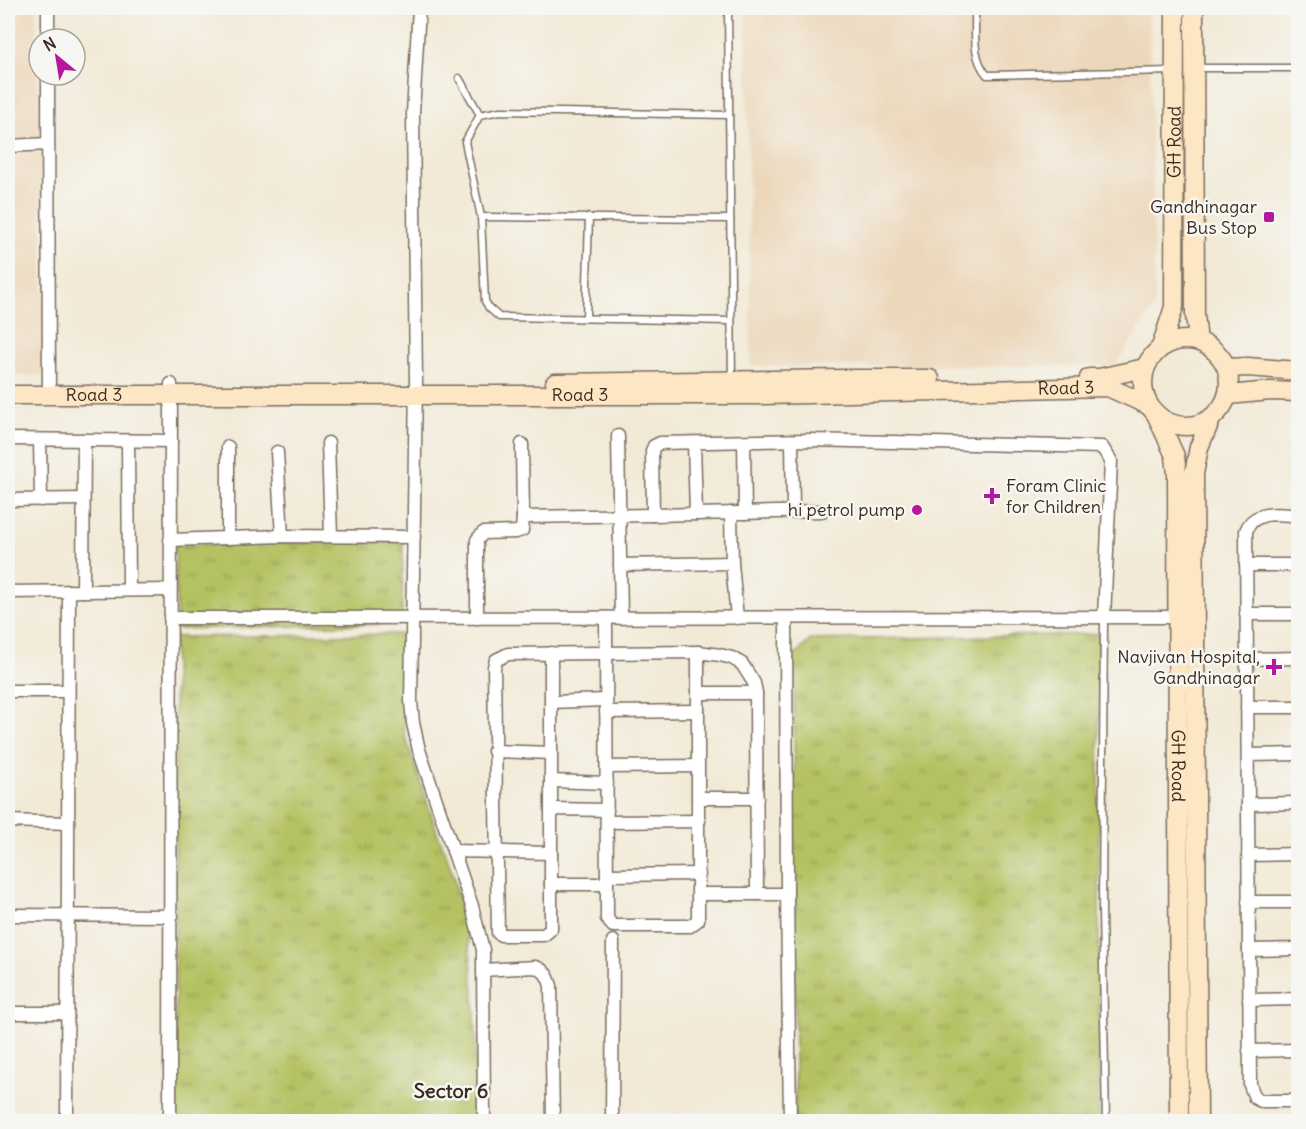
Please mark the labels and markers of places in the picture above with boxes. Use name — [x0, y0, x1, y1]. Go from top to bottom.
place label: Gandhinagar Bus Stop — [1150, 195, 1258, 239]
marker: Gandhinagar Bus Stop — [1262, 210, 1276, 224]
place label: Foram Clinic for Children — [1006, 474, 1107, 518]
marker: Foram Clinic for Children — [983, 487, 1001, 505]
place label: hi petrol pump — [788, 498, 905, 521]
marker: hi petrol pump — [910, 503, 924, 517]
place label: Navjivan Hospital, Gandhinagar — [1117, 645, 1261, 689]
marker: Navjivan Hospital, Gandhinagar — [1265, 658, 1283, 676]

